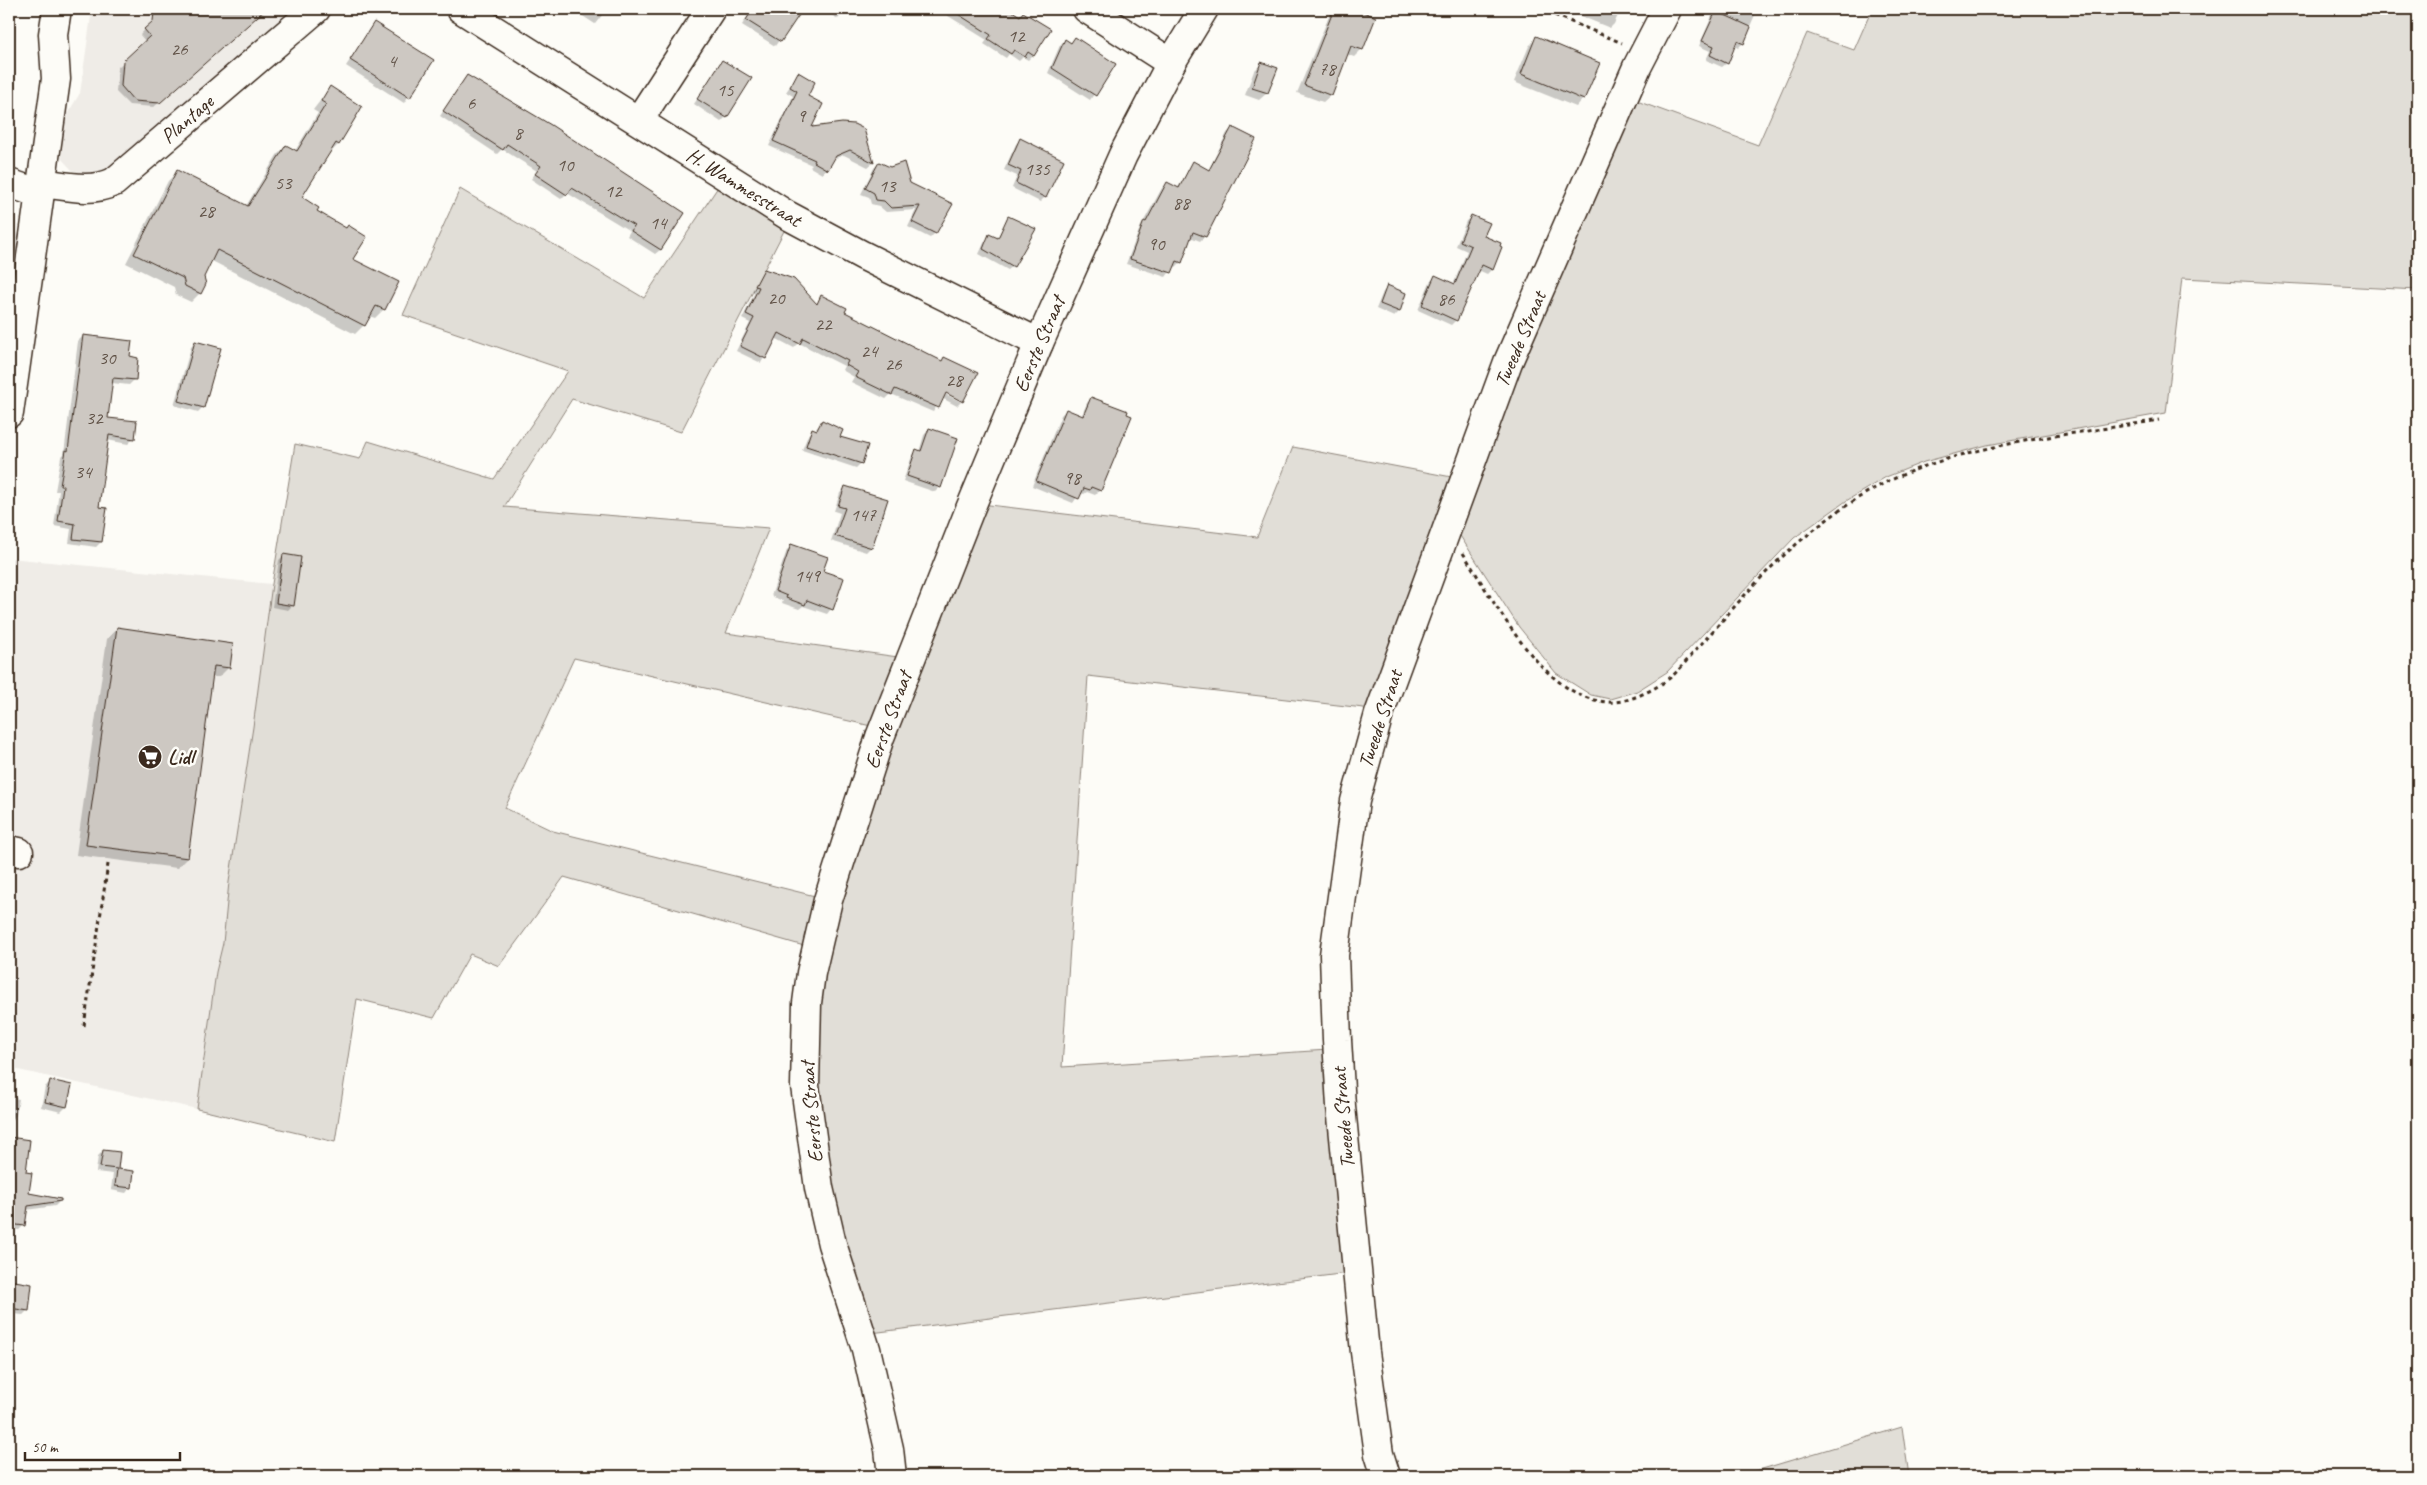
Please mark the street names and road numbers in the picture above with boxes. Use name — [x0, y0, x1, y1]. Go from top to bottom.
street label: Plantage — [155, 88, 220, 149]
street label: H. Wammesstraat — [682, 141, 808, 234]
street label: Tweede Straat — [1488, 285, 1553, 391]
street label: Eerste Straat — [1007, 289, 1072, 396]
street label: Eerste Straat — [858, 665, 919, 772]
street label: Tweede Straat — [1352, 665, 1409, 771]
street label: Eerste Straat — [793, 1057, 828, 1164]
street label: Tweede Straat — [1325, 1064, 1360, 1170]

